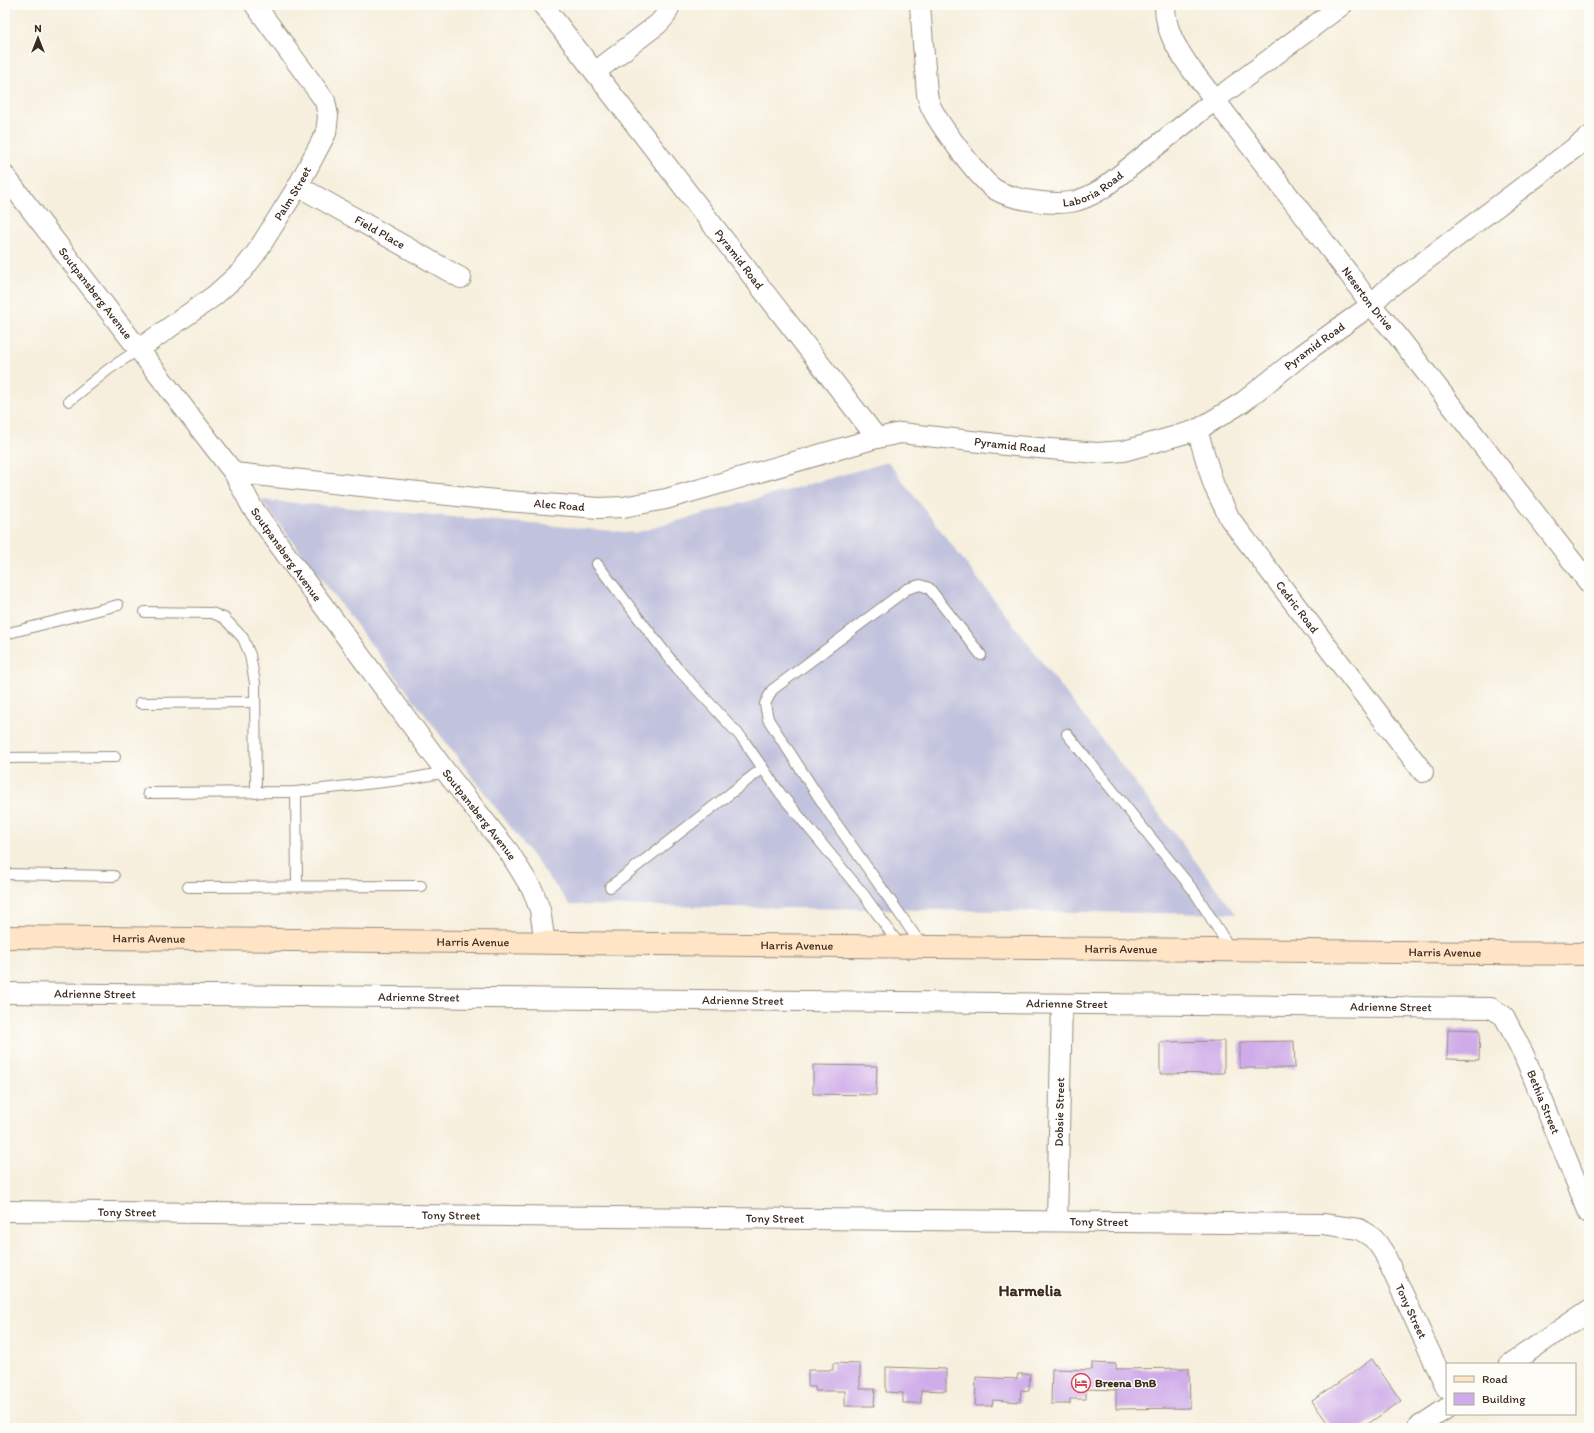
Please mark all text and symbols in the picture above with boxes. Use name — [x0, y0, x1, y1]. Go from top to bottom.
north arrow — [18, 18, 58, 58]
text: N — [34, 22, 42, 35]
street label: Palm Street — [271, 164, 314, 223]
street label: Laboria Road — [1062, 168, 1126, 210]
street label: Field Place — [352, 213, 408, 252]
street label: Pyramid Road — [712, 226, 767, 292]
street label: Soutpansberg Avenue — [56, 245, 135, 342]
street label: Neserton Drive — [1339, 264, 1397, 333]
street label: Pyramid Road — [1281, 319, 1348, 373]
street label: Pyramid Road — [973, 434, 1047, 456]
street label: Alec Road — [533, 496, 586, 514]
street label: Soutpansberg Avenue — [248, 505, 325, 604]
street label: Cedric Road — [1273, 578, 1322, 636]
street label: Soutpansberg Avenue — [439, 766, 519, 863]
street label: Harris Avenue — [113, 931, 186, 946]
street label: Harris Avenue — [437, 935, 510, 949]
street label: Harris Avenue — [761, 938, 834, 953]
street label: Harris Avenue — [1085, 942, 1158, 956]
street label: Harris Avenue — [1409, 945, 1482, 960]
street label: Adrienne Street — [54, 986, 136, 1001]
street label: Adrienne Street — [378, 990, 460, 1005]
street label: Adrienne Street — [702, 993, 784, 1008]
street label: Adrienne Street — [1026, 996, 1108, 1011]
street label: Adrienne Street — [1350, 1000, 1432, 1014]
street label: Bethia Street — [1524, 1068, 1563, 1137]
street label: Dobsie Street — [1052, 1077, 1067, 1147]
street label: Tony Street — [98, 1205, 157, 1219]
street label: Tony Street — [422, 1208, 481, 1223]
street label: Tony Street — [745, 1211, 805, 1226]
street label: Tony Street — [1069, 1215, 1129, 1229]
district label: Harmelia — [998, 1281, 1062, 1300]
street label: Tony Street — [1392, 1282, 1430, 1341]
legend — [1446, 1363, 1576, 1415]
hotel icon: Breena BnB — [1070, 1372, 1092, 1394]
text: Road — [1482, 1372, 1508, 1386]
place label: Breena BnB — [1095, 1376, 1157, 1390]
text: Building — [1482, 1392, 1526, 1406]

